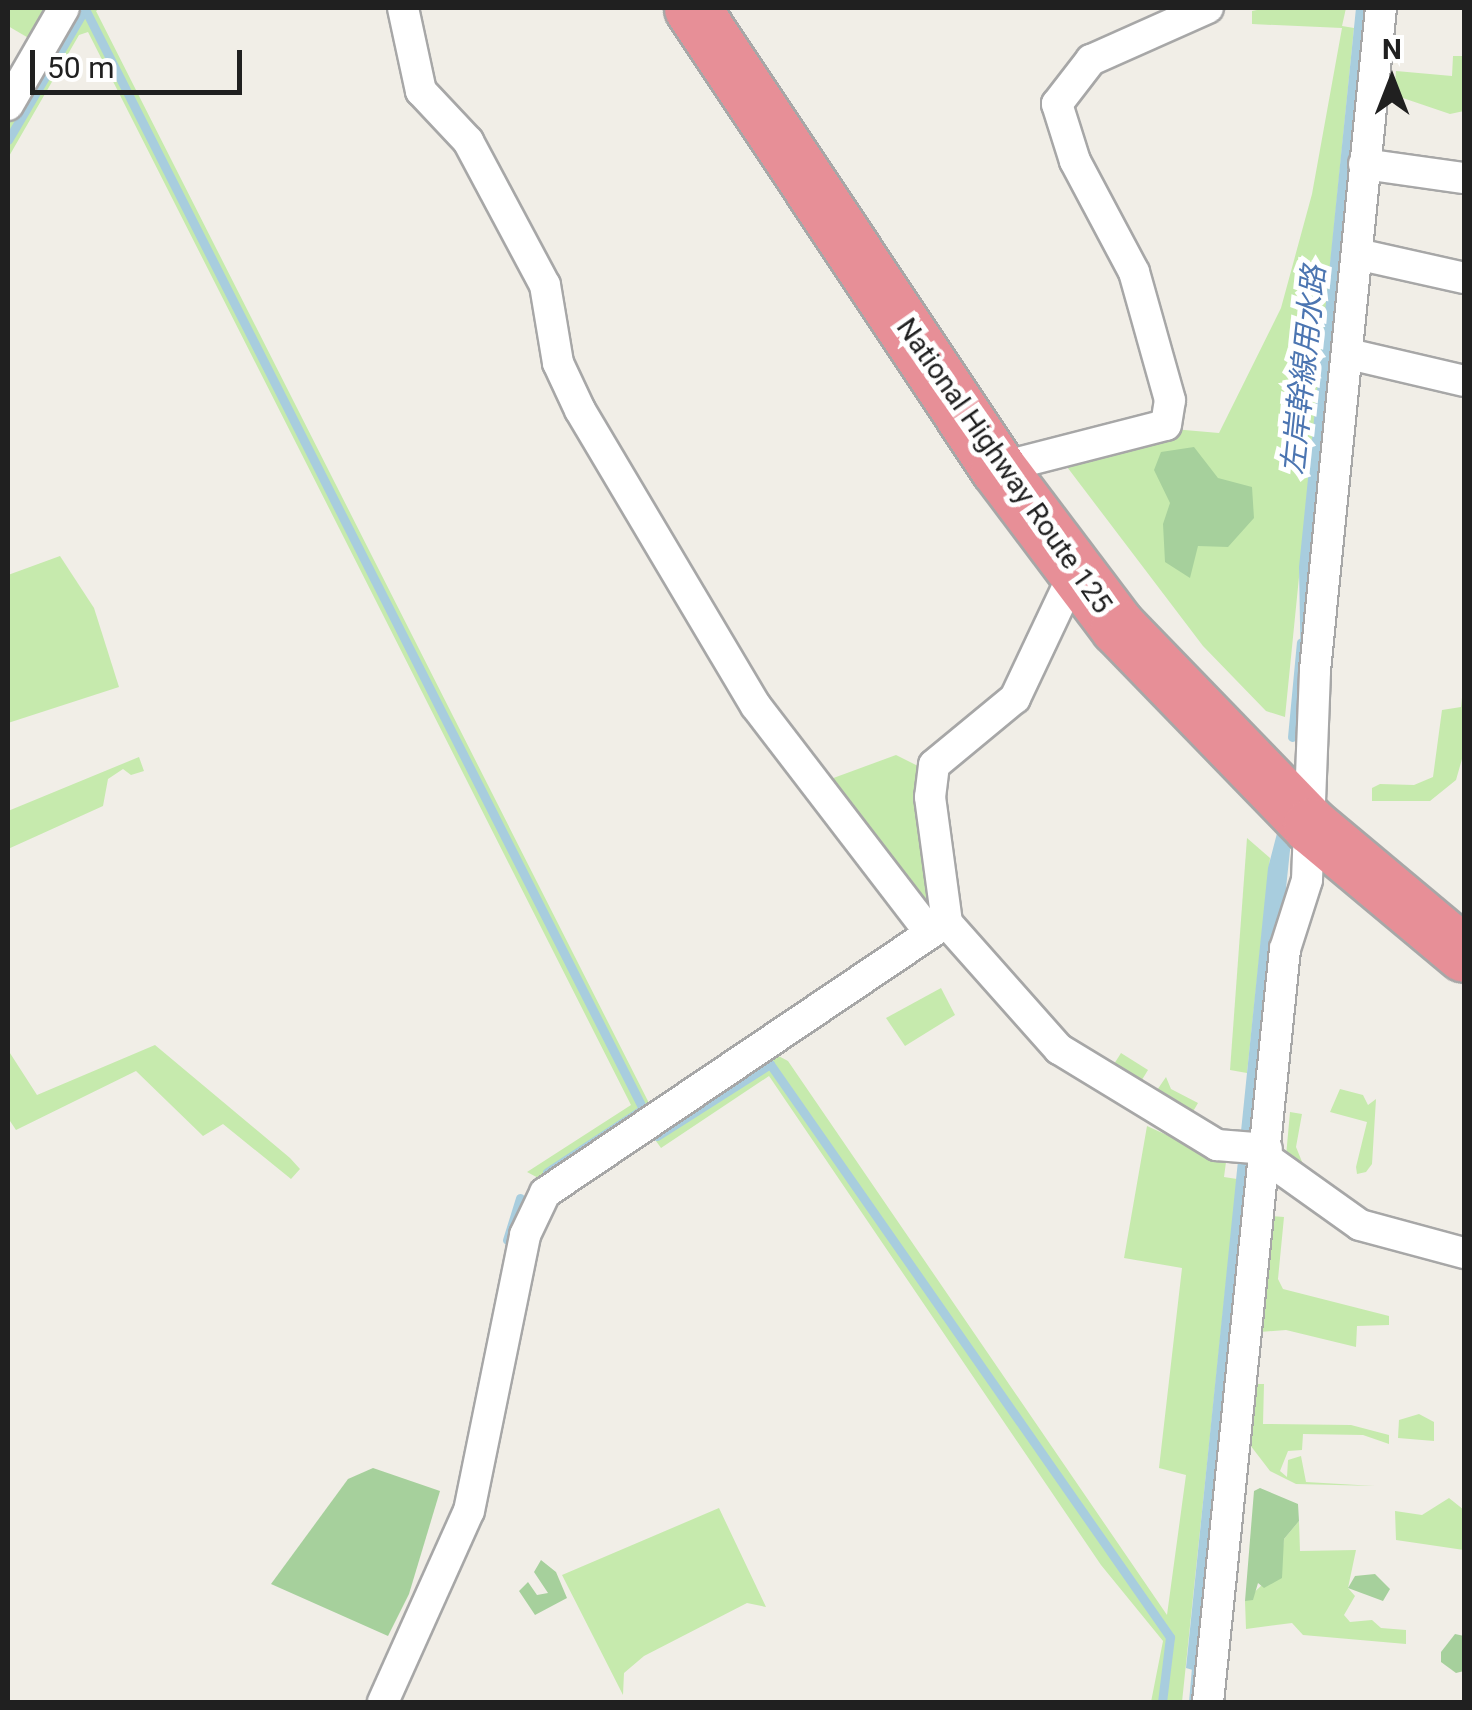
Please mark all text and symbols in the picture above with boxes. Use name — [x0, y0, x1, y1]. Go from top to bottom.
scale bar — [35, 30, 248, 92]
north arrow — [1342, 30, 1442, 130]
text: N — [1382, 33, 1402, 66]
text: 50 m — [47, 50, 114, 85]
water label: 左岸幹線用水路 — [1275, 264, 1333, 476]
street label: National Highway Route 125 — [889, 312, 1119, 620]

